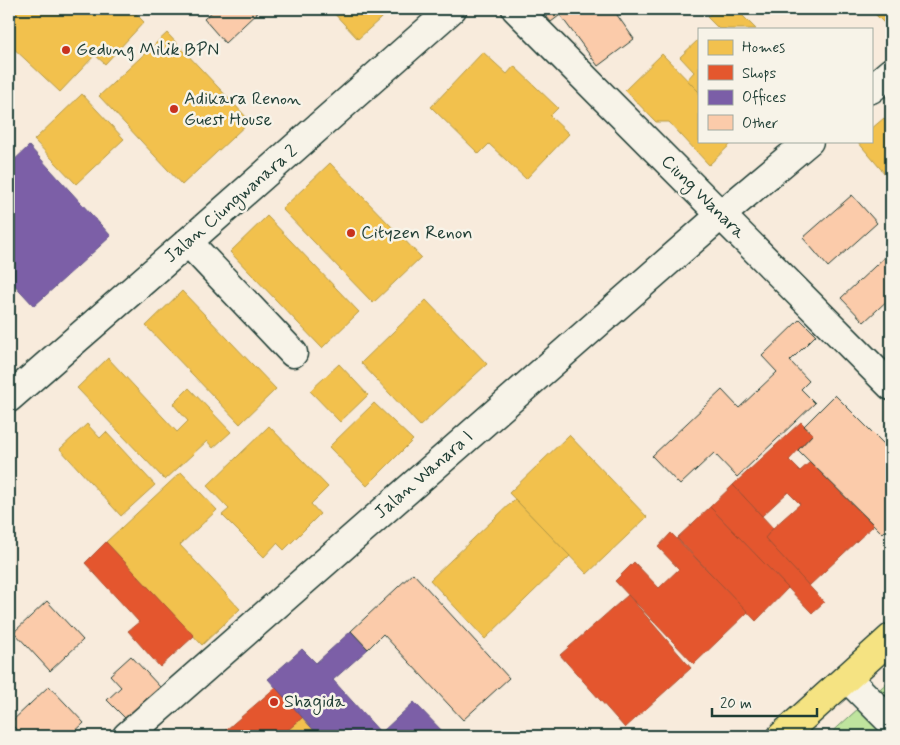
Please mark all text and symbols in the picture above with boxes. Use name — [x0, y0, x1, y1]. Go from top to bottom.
legend — [698, 28, 872, 142]
place label: Gedung Milik BPN — [76, 38, 219, 62]
text: Homes — [742, 38, 785, 58]
marker: Gedung Milik BPN — [60, 44, 72, 56]
text: Shops — [742, 64, 777, 84]
place label: Adikara Renon Guest House — [184, 87, 301, 132]
text: Offices — [742, 88, 786, 108]
marker: Adikara Renon Guest House — [168, 103, 180, 115]
text: Other — [742, 114, 778, 134]
street label: Jalan Ciungwanara 2 — [159, 139, 303, 269]
street label: Ciung Wanara — [655, 150, 750, 245]
place label: Cityzen Renon — [361, 221, 473, 245]
marker: Cityzen Renon — [345, 227, 357, 239]
street label: Jalan Wanara I — [369, 425, 479, 525]
scale bar — [712, 685, 818, 717]
place label: Shagida — [284, 690, 345, 715]
text: 20 m — [720, 694, 752, 714]
marker: Shagida — [268, 696, 280, 708]

